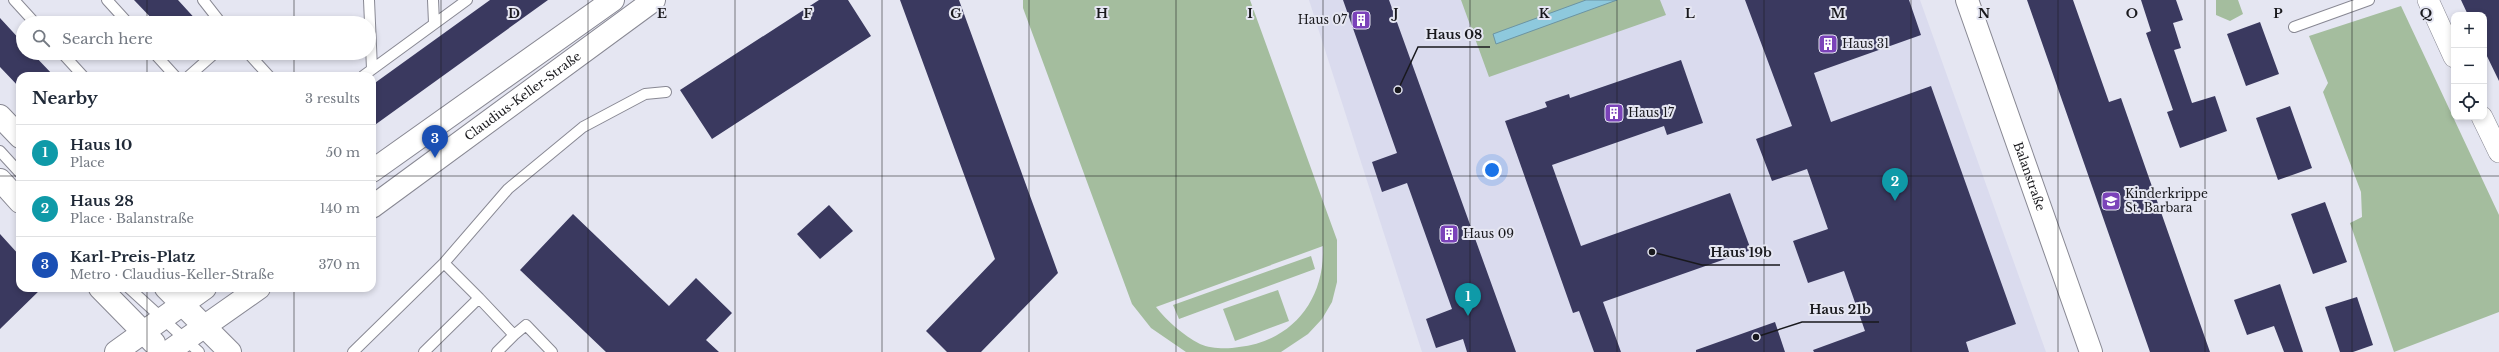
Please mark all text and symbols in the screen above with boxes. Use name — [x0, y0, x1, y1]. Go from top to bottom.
text: D — [508, 5, 520, 22]
text: E — [657, 5, 667, 22]
text: F — [804, 5, 813, 22]
text: G — [950, 5, 962, 22]
text: H — [1096, 5, 1108, 22]
text: I — [1247, 5, 1253, 22]
text: J — [1390, 5, 1399, 22]
text: K — [1539, 5, 1550, 22]
text: L — [1685, 5, 1695, 22]
text: M — [1831, 5, 1846, 22]
text: N — [1978, 5, 1990, 22]
text: O — [2126, 5, 2138, 22]
text: P — [2273, 5, 2283, 22]
text: Q — [2420, 5, 2433, 22]
building icon: Haus 07 — [1350, 9, 1372, 31]
place label: Haus 07 — [1298, 12, 1348, 27]
map controls — [2451, 12, 2487, 120]
button: + — [2451, 12, 2487, 48]
search box — [16, 16, 376, 60]
callout: Haus 08 — [1418, 22, 1490, 47]
text: Haus 08 — [1426, 26, 1482, 43]
icon: search — [30, 27, 52, 49]
text: Search here — [62, 29, 153, 48]
building icon: Haus 31 — [1817, 33, 1839, 55]
place label: Haus 31 — [1842, 36, 1889, 51]
street label: Claudius-Keller-Straße — [461, 48, 584, 144]
button: − — [2451, 48, 2487, 84]
button: locate — [2451, 84, 2487, 120]
text: Nearby — [32, 88, 98, 109]
text: 3 results — [305, 90, 360, 107]
building icon: Haus 17 — [1603, 102, 1625, 124]
place label: Haus 17 — [1628, 105, 1675, 120]
pin: 3 — [422, 125, 448, 158]
text: Haus 10 — [70, 135, 132, 154]
street label: Balanstraße — [2011, 140, 2049, 213]
text: 1 — [42, 144, 48, 161]
text: 50 m — [326, 144, 360, 161]
text: Place — [70, 154, 105, 171]
your location — [1482, 160, 1502, 180]
pin: 2 — [1882, 168, 1908, 201]
place label: Kinderkrippe St. Barbara — [2125, 186, 2208, 215]
school or university icon: Kinderkrippe St. Barbara — [2100, 190, 2122, 212]
text: Haus 28 — [70, 191, 134, 210]
text: 2 — [41, 200, 49, 217]
text: 140 m — [320, 200, 360, 217]
text: Place · Balanstraße — [70, 210, 194, 227]
building icon: Haus 09 — [1438, 223, 1460, 245]
place label: Haus 09 — [1463, 226, 1514, 241]
callout: Haus 19b — [1702, 240, 1780, 265]
text: Haus 19b — [1710, 244, 1772, 261]
text: Karl-Preis-Platz — [70, 247, 195, 266]
text: 3 — [41, 256, 49, 273]
text: 370 m — [319, 256, 360, 273]
text: Metro · Claudius-Keller-Straße — [70, 266, 274, 283]
pin: 1 — [1455, 283, 1481, 316]
callout: Haus 21b — [1802, 297, 1879, 322]
text: Haus 21b — [1809, 301, 1871, 318]

